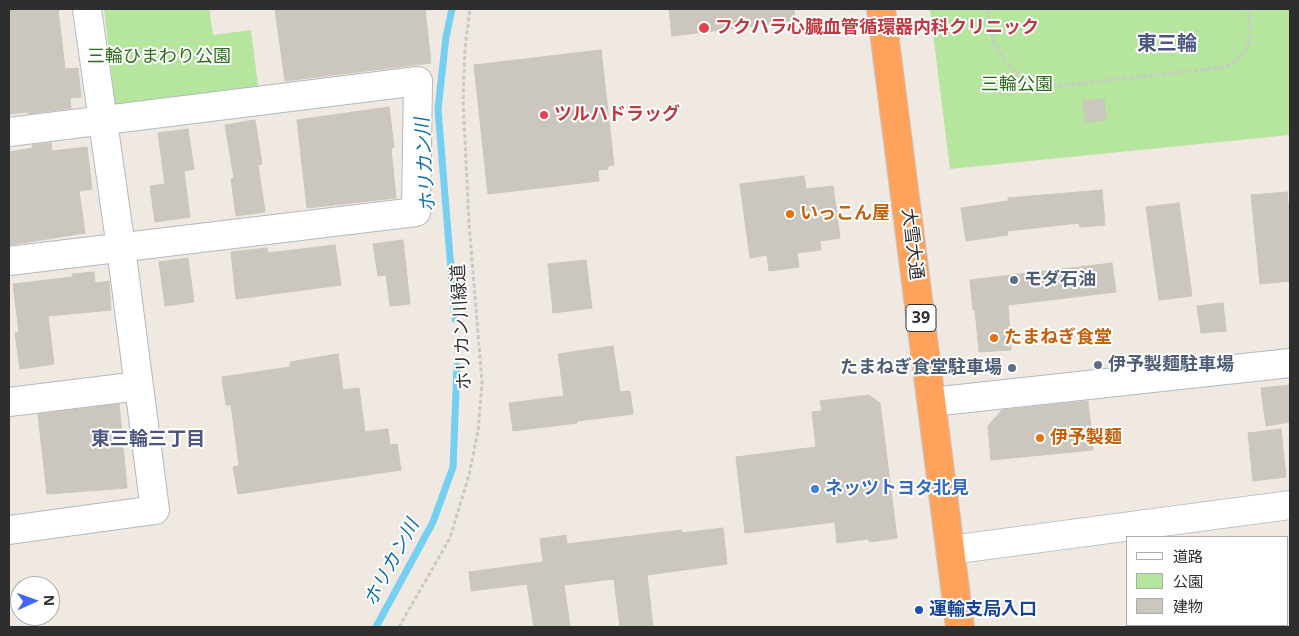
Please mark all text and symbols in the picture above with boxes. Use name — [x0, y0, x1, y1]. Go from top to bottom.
place label: フクハラ心臓血管循環器内科クリニック — [715, 17, 1039, 39]
marker: フクハラ心臓血管循環器内科クリニック — [697, 21, 711, 35]
district label: 東三輪 — [1137, 32, 1197, 56]
park label: 三輪ひまわり公園 — [87, 46, 231, 68]
park label: 三輪公園 — [981, 74, 1053, 96]
place label: ツルハドラッグ — [554, 104, 680, 126]
marker: ツルハドラッグ — [538, 109, 550, 121]
water label: ホリカン川 — [411, 117, 441, 213]
place label: いっこん屋 — [800, 203, 890, 225]
street label: 大雪大通 — [897, 207, 927, 281]
marker: いっこん屋 — [784, 208, 796, 220]
street label: ホリカン川緑道 — [448, 264, 476, 390]
place label: モダ石油 — [1024, 269, 1096, 291]
marker: モダ石油 — [1008, 274, 1020, 286]
road number: 39 — [906, 304, 936, 332]
place label: たまねぎ食堂 — [1004, 327, 1112, 349]
marker: たまねぎ食堂 — [988, 332, 1000, 344]
place label: 伊予製麺駐車場 — [1108, 354, 1234, 376]
place label: たまねぎ食堂駐車場 — [840, 357, 1002, 379]
marker: 伊予製麺駐車場 — [1092, 359, 1104, 371]
marker: たまねぎ食堂駐車場 — [1006, 362, 1018, 374]
place label: 伊予製麺 — [1050, 427, 1122, 449]
district label: 東三輪三丁目 — [91, 429, 205, 451]
marker: 伊予製麺 — [1034, 432, 1046, 444]
place label: ネッツトヨタ北見 — [825, 478, 969, 500]
marker: ネッツトヨタ北見 — [809, 483, 821, 495]
water label: ホリカン川 — [360, 516, 424, 610]
legend — [1126, 536, 1289, 626]
text: 道路 — [1173, 546, 1203, 566]
text: 公園 — [1173, 571, 1203, 591]
north arrow — [10, 576, 60, 626]
text: N — [40, 594, 59, 607]
text: 建物 — [1173, 596, 1203, 616]
place label: 運輸支局入口 — [929, 599, 1037, 621]
marker: 運輸支局入口 — [913, 604, 925, 616]

